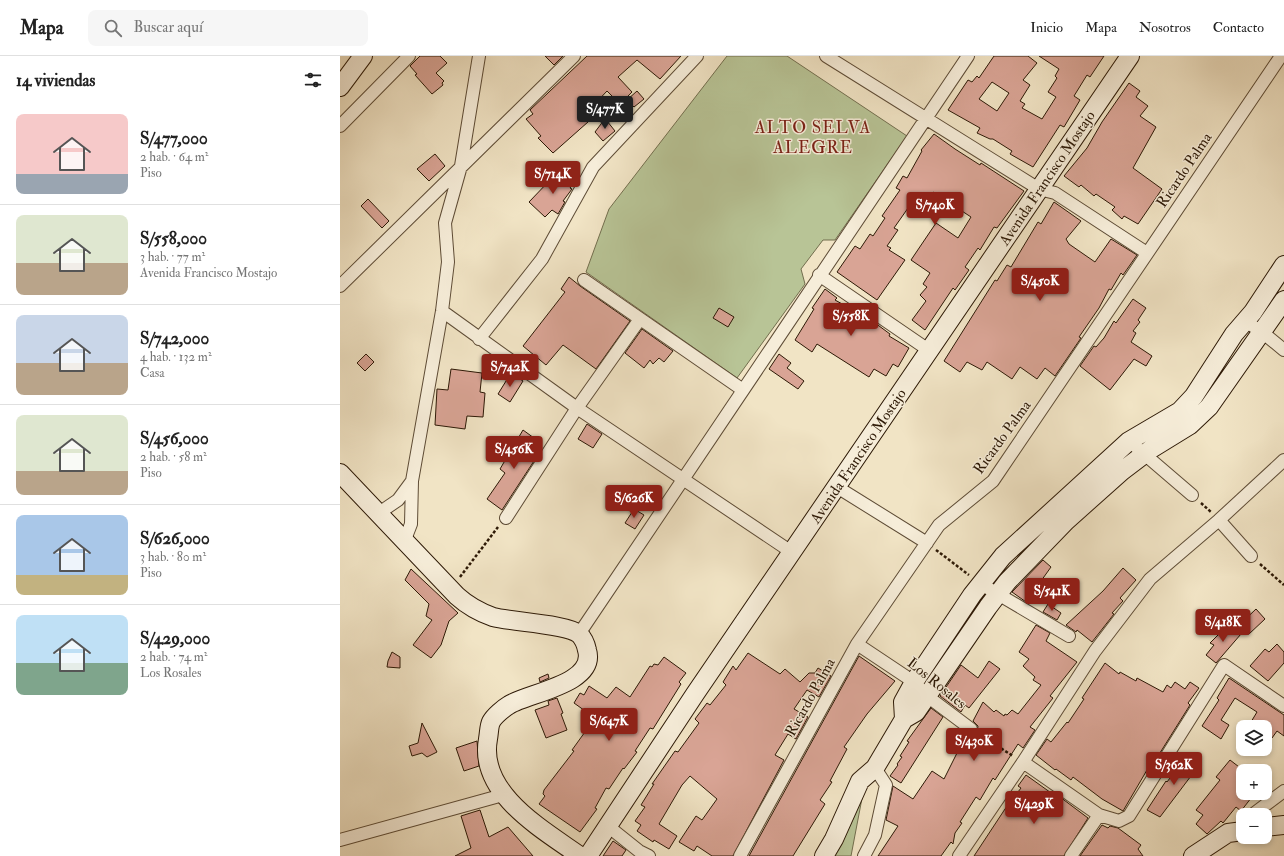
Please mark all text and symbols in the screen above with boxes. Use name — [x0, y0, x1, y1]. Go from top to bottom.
search box — [88, 10, 368, 46]
text: Mapa — [20, 16, 64, 40]
icon: search — [102, 17, 124, 39]
text: Buscar aquí — [134, 18, 203, 37]
text: Inicio — [1030, 19, 1063, 36]
text: Mapa — [1085, 19, 1117, 36]
text: Nosotros — [1139, 19, 1191, 36]
text: Contacto — [1213, 19, 1264, 36]
icon: filters — [302, 69, 324, 91]
text: 14 viviendas — [16, 70, 95, 91]
pin: S/477K — [572, 96, 638, 130]
text: S/477K — [586, 101, 624, 117]
street label: Avenida Francisco Mostajo — [995, 107, 1100, 250]
district label: ALTO SELVA ALEGRE — [754, 117, 871, 158]
text: S/477,000 — [140, 128, 208, 149]
street label: Ricardo Palma — [1152, 128, 1217, 211]
icon: home — [48, 130, 96, 178]
text: 2 hab. · 64 m² — [140, 149, 208, 165]
pin: S/714K — [520, 161, 586, 195]
text: Piso — [140, 165, 162, 181]
text: S/714K — [534, 166, 572, 182]
pin: S/740K — [902, 192, 968, 226]
text: S/740K — [916, 197, 954, 213]
text: S/558,000 — [140, 228, 207, 249]
icon: home — [48, 231, 96, 279]
text: 3 hab. · 77 m² — [140, 249, 205, 265]
text: Avenida Francisco Mostajo — [140, 265, 277, 281]
pin: S/450K — [1007, 268, 1073, 302]
text: S/450K — [1021, 273, 1059, 289]
pin: S/558K — [818, 303, 884, 337]
text: S/558K — [832, 308, 870, 324]
text: S/742,000 — [140, 328, 209, 349]
icon: home — [48, 331, 96, 379]
text: 4 hab. · 132 m² — [140, 349, 212, 365]
pin: S/742K — [477, 354, 543, 388]
text: S/742K — [491, 359, 529, 375]
text: Casa — [140, 365, 165, 381]
street label: Avenida Francisco Mostajo — [806, 385, 911, 528]
street label: Ricardo Palma — [969, 396, 1036, 478]
text: S/456,000 — [140, 428, 209, 449]
icon: home — [48, 431, 96, 479]
pin: S/456K — [481, 436, 547, 470]
text: S/456K — [495, 441, 533, 457]
text: 2 hab. · 58 m² — [140, 449, 207, 465]
text: Piso — [140, 465, 162, 481]
pin: S/626K — [601, 485, 667, 519]
text: S/626K — [614, 490, 654, 506]
text: S/626,000 — [140, 528, 210, 549]
icon: home — [48, 531, 96, 579]
text: 3 hab. · 80 m² — [140, 549, 206, 565]
text: Piso — [140, 565, 162, 581]
pin: S/541K — [1019, 578, 1085, 612]
text: S/541K — [1034, 583, 1070, 599]
pin: S/418K — [1190, 609, 1256, 643]
text: S/418K — [1204, 614, 1242, 630]
text: S/429,000 — [140, 628, 210, 649]
icon: home — [48, 631, 96, 679]
text: 2 hab. · 74 m² — [140, 649, 208, 665]
street label: Ricardo Palma — [781, 654, 840, 740]
street label: Los Rosales — [903, 654, 970, 713]
text: Los Rosales — [140, 665, 201, 681]
pin: S/647K — [576, 708, 642, 742]
text: S/647K — [590, 713, 628, 729]
map controls — [1236, 720, 1272, 844]
button: layers — [1236, 720, 1272, 756]
pin: S/430K — [941, 728, 1007, 762]
text: S/430K — [955, 733, 993, 749]
pin: S/362K — [1141, 752, 1207, 786]
text: S/362K — [1155, 757, 1193, 773]
button: + — [1236, 764, 1272, 800]
pin: S/429K — [1001, 791, 1067, 825]
text: S/429K — [1014, 796, 1054, 812]
button: − — [1236, 808, 1272, 844]

